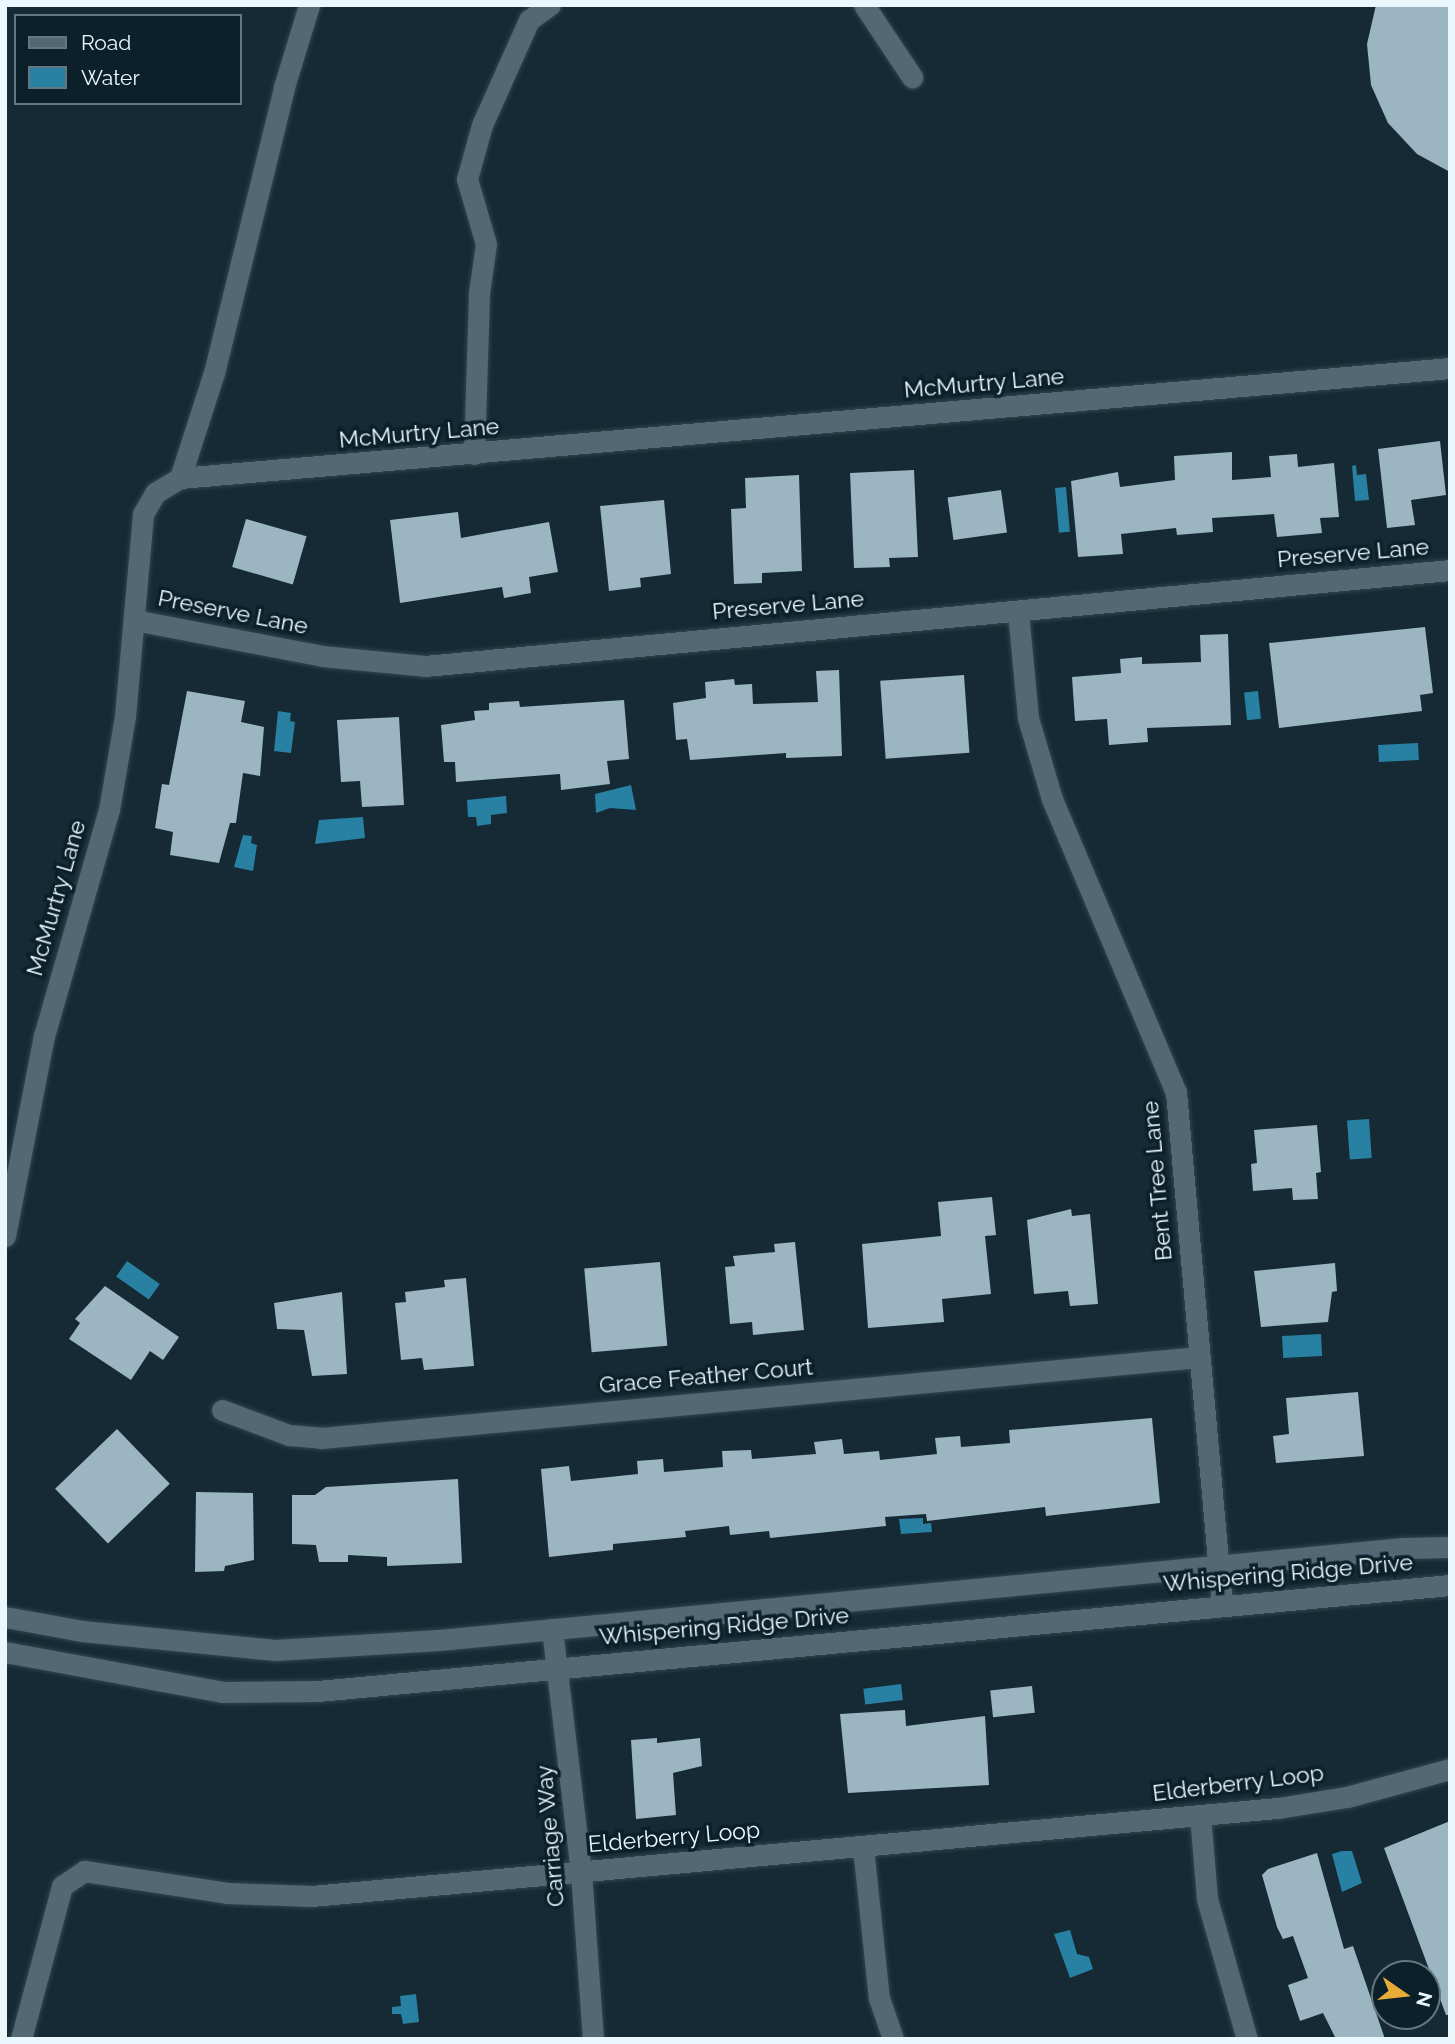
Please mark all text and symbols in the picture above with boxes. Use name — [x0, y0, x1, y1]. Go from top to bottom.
legend — [14, 14, 242, 105]
text: Road — [81, 30, 131, 55]
text: Water — [81, 65, 140, 90]
street label: McMurtry Lane — [902, 362, 1066, 404]
street label: McMurtry Lane — [337, 412, 501, 454]
street label: Preserve Lane — [1276, 533, 1430, 573]
street label: Preserve Lane — [156, 584, 310, 640]
street label: Preserve Lane — [711, 585, 865, 625]
street label: McMurtry Lane — [20, 817, 92, 979]
street label: Bent Tree Lane — [1136, 1100, 1178, 1262]
street label: Grace Feather Court — [598, 1353, 814, 1399]
street label: Whispering Ridge Drive — [1162, 1548, 1414, 1598]
street label: Whispering Ridge Drive — [598, 1601, 850, 1651]
street label: Elderberry Loop — [1150, 1759, 1326, 1807]
street label: Carriage Way — [530, 1764, 570, 1908]
street label: Elderberry Loop — [587, 1816, 761, 1858]
north arrow — [1371, 1960, 1441, 2030]
text: N — [1412, 1990, 1437, 2009]

